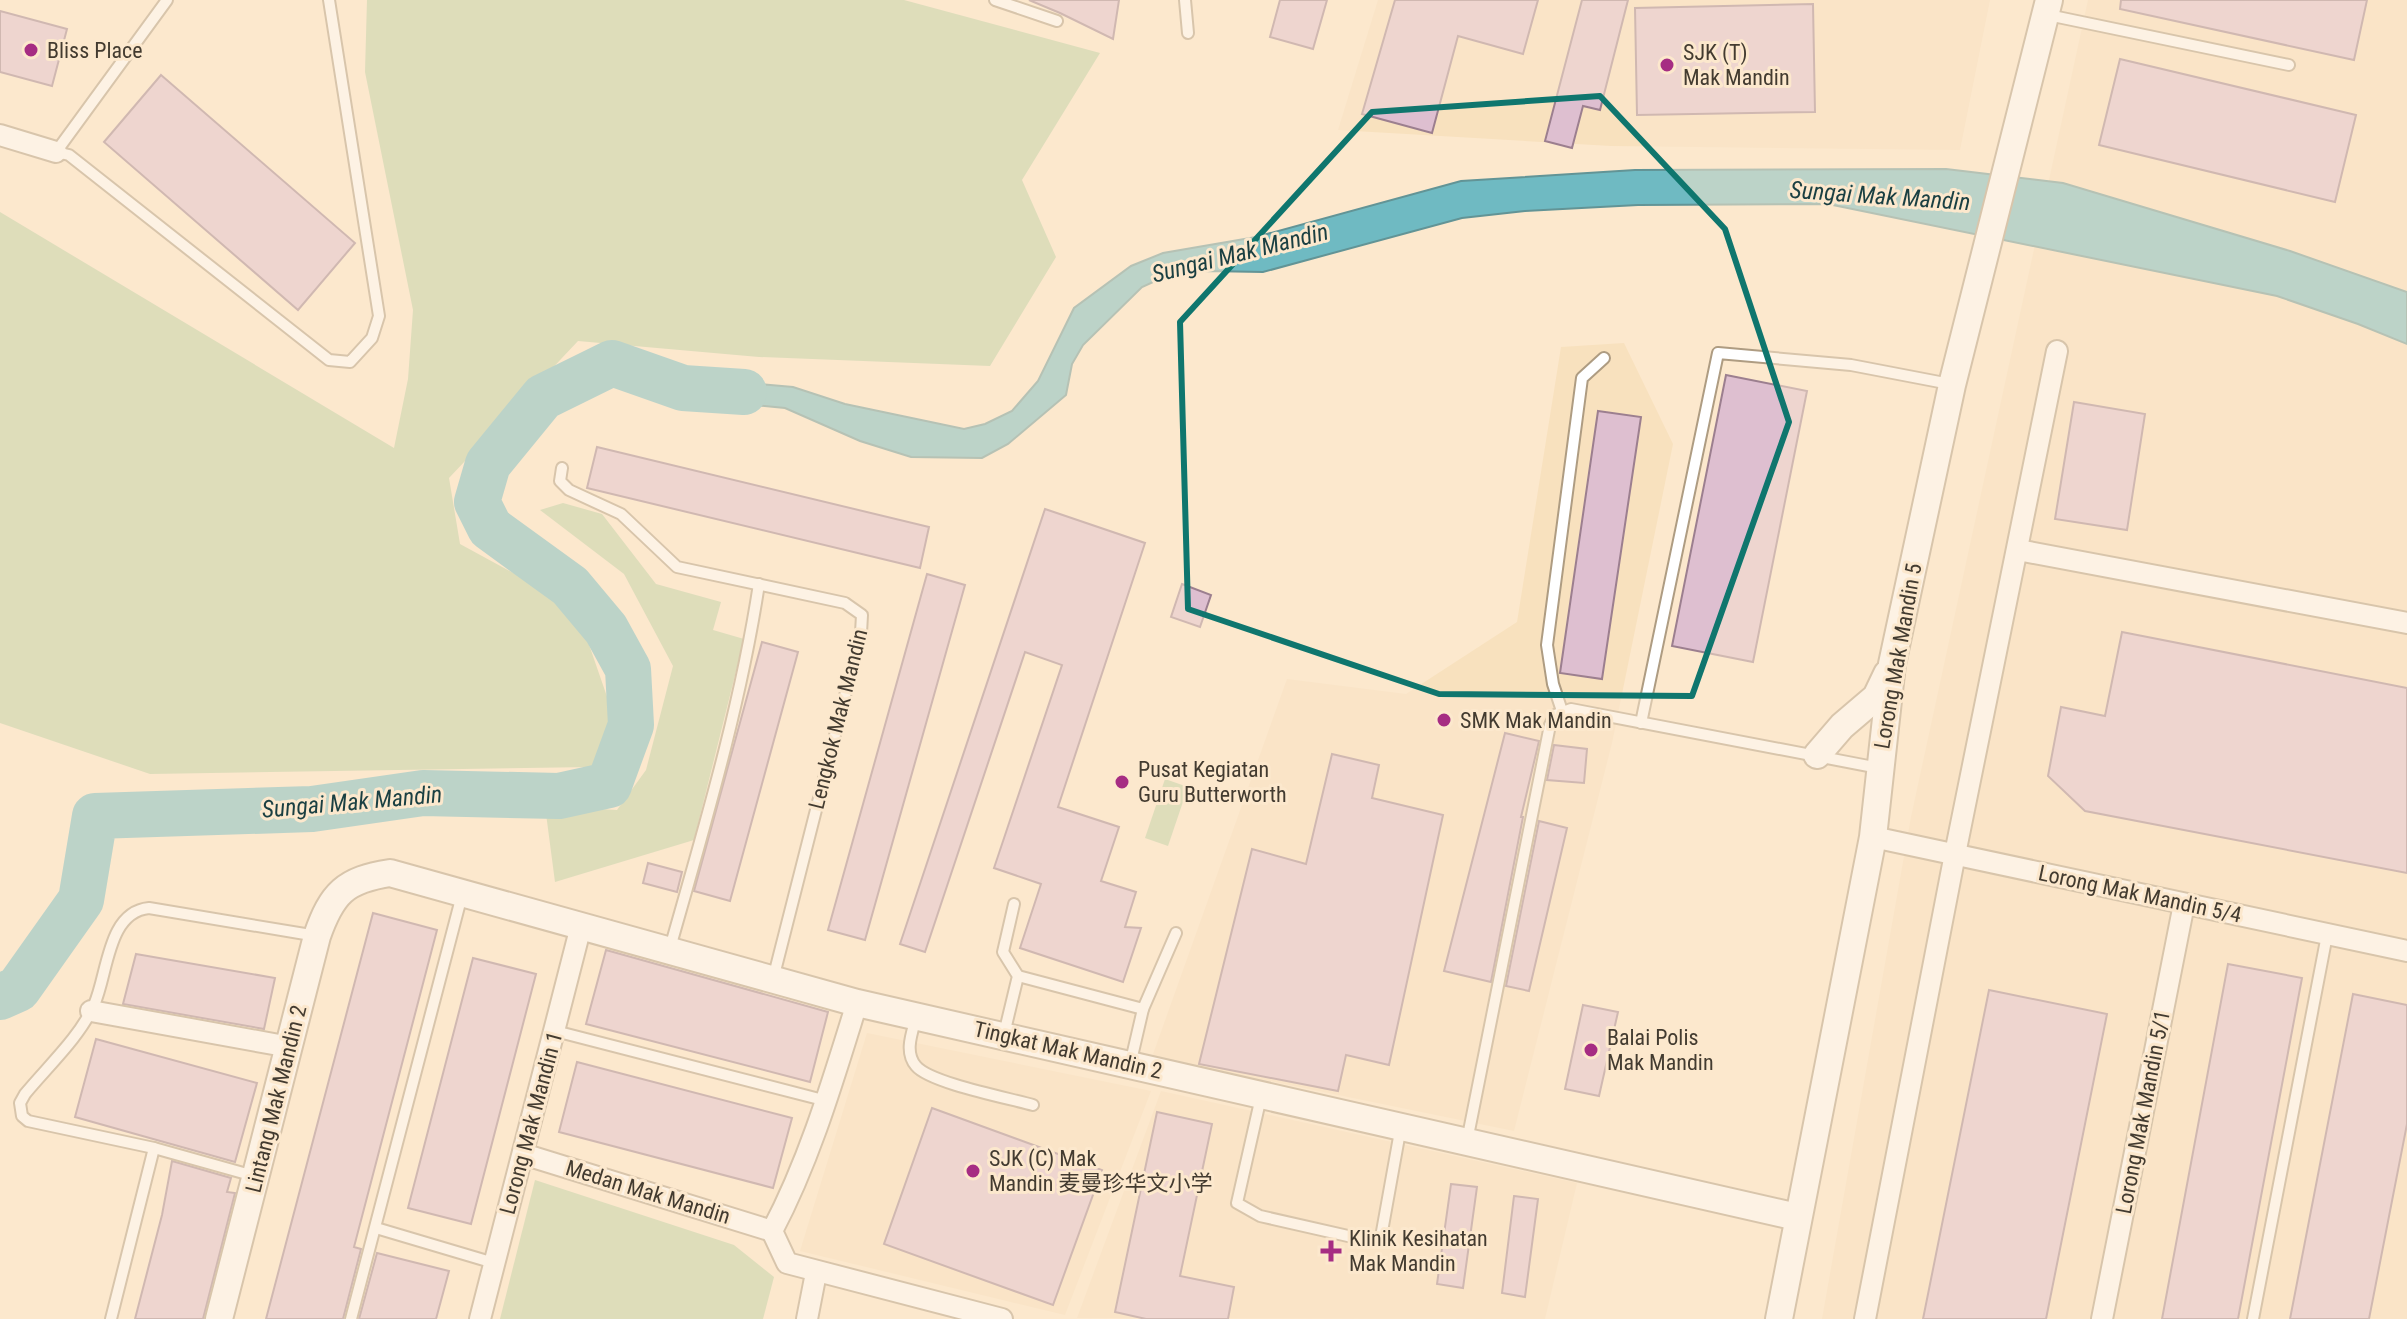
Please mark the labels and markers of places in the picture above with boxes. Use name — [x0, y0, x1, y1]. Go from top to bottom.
place label: Bliss Place — [47, 38, 142, 63]
place label: SJK (T) Mak Mandin — [1683, 40, 1790, 90]
marker: Bliss Place — [22, 41, 40, 59]
marker: SJK (T) Mak Mandin — [1658, 56, 1676, 74]
place label: SMK Mak Mandin — [1460, 708, 1612, 733]
marker: SMK Mak Mandin — [1435, 711, 1453, 729]
place label: Pusat Kegiatan Guru Butterworth — [1138, 757, 1287, 807]
marker: Pusat Kegiatan Guru Butterworth — [1113, 773, 1131, 791]
place label: Balai Polis Mak Mandin — [1607, 1025, 1714, 1075]
marker: Balai Polis Mak Mandin — [1582, 1041, 1600, 1059]
place label: SJK (C) Mak Mandin 麦曼珍华文小学 — [989, 1146, 1212, 1196]
marker: SJK (C) Mak Mandin 麦曼珍华文小学 — [964, 1162, 982, 1180]
place label: Klinik Kesihatan Mak Mandin — [1349, 1226, 1488, 1276]
marker: Klinik Kesihatan Mak Mandin — [1320, 1240, 1342, 1262]

